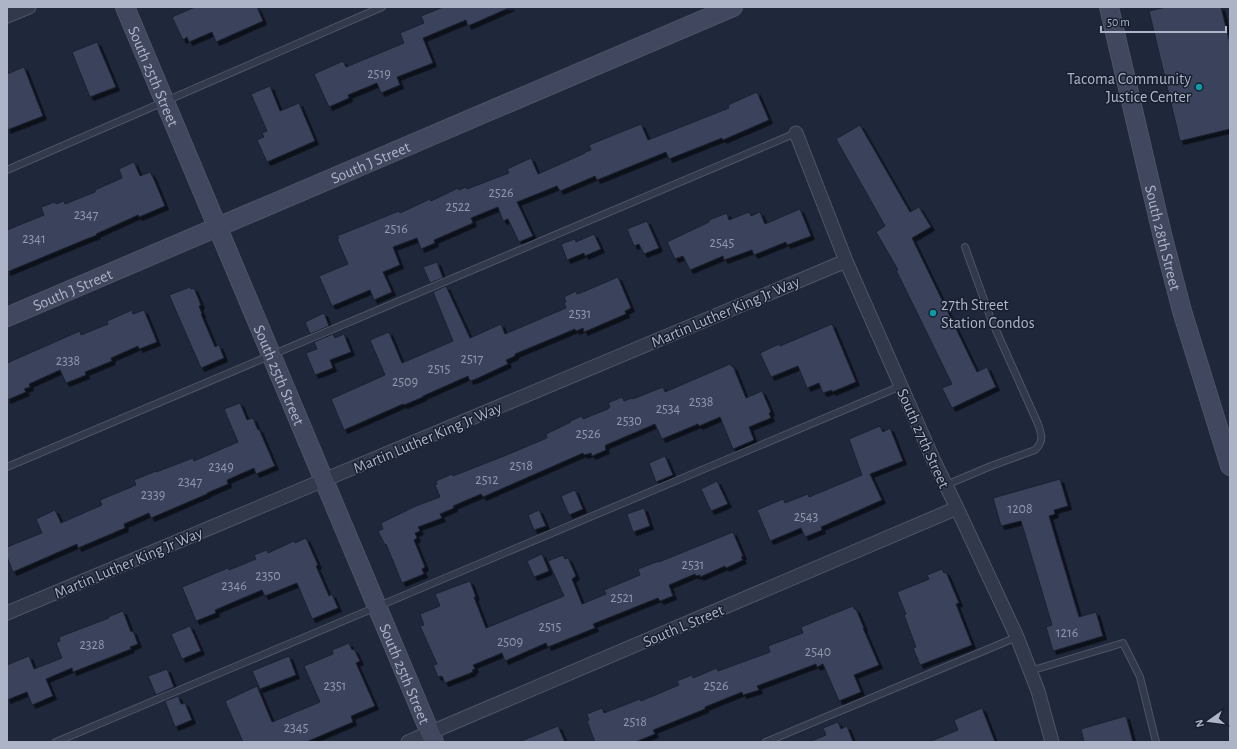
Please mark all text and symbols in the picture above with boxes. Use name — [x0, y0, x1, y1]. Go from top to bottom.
scale bar — [1101, 8, 1226, 34]
text: 50 m — [1107, 16, 1130, 28]
street label: South 25th Street — [125, 24, 181, 129]
house number: 2519 — [367, 67, 391, 81]
place label: Tacoma Community Justice Center — [1067, 71, 1192, 105]
marker: Tacoma Community Justice Center — [1194, 82, 1204, 92]
street label: South J Street — [329, 139, 413, 187]
street label: South 28th Street — [1142, 184, 1183, 292]
house number: 2526 — [488, 186, 514, 200]
house number: 2522 — [446, 200, 470, 214]
house number: 2347 — [74, 208, 99, 222]
house number: 2516 — [384, 222, 408, 236]
house number: 2341 — [22, 232, 46, 246]
house number: 2545 — [710, 236, 735, 250]
street label: South J Street — [31, 266, 115, 314]
street label: Martin Luther King Jr Way — [649, 273, 802, 351]
place label: 27th Street Station Condos — [941, 297, 1035, 331]
house number: 2531 — [569, 307, 591, 321]
marker: 27th Street Station Condos — [928, 308, 938, 318]
street label: South 25th Street — [251, 323, 307, 428]
house number: 2517 — [461, 352, 484, 366]
house number: 2338 — [56, 354, 80, 368]
house number: 2515 — [428, 362, 451, 376]
house number: 2509 — [392, 375, 418, 389]
street label: South 27th Street — [894, 386, 952, 491]
house number: 2538 — [689, 395, 713, 409]
street label: Martin Luther King Jr Way — [351, 399, 504, 477]
house number: 2534 — [656, 402, 681, 416]
house number: 2530 — [616, 414, 642, 428]
house number: 2526 — [575, 427, 601, 441]
house number: 2518 — [509, 459, 533, 473]
house number: 2349 — [208, 460, 234, 474]
house number: 2512 — [475, 473, 499, 487]
house number: 2347 — [178, 475, 203, 489]
house number: 2339 — [141, 488, 165, 502]
house number: 1208 — [1007, 502, 1033, 516]
house number: 2543 — [794, 510, 819, 524]
street label: Martin Luther King Jr Way — [52, 524, 205, 602]
house number: 2531 — [682, 558, 704, 572]
house number: 2350 — [255, 569, 281, 583]
house number: 2346 — [221, 579, 247, 593]
house number: 2521 — [610, 591, 634, 605]
street label: South L Street — [641, 602, 726, 650]
house number: 2515 — [539, 620, 562, 634]
street label: South 25th Street — [376, 621, 432, 726]
house number: 1216 — [1056, 626, 1078, 640]
house number: 2509 — [497, 635, 523, 649]
house number: 2328 — [79, 638, 105, 652]
house number: 2540 — [805, 645, 831, 659]
house number: 2351 — [324, 679, 346, 693]
house number: 2526 — [703, 679, 729, 693]
north arrow — [1189, 701, 1229, 741]
house number: 2518 — [623, 715, 647, 729]
text: N — [1194, 718, 1206, 728]
house number: 2345 — [284, 721, 309, 735]

